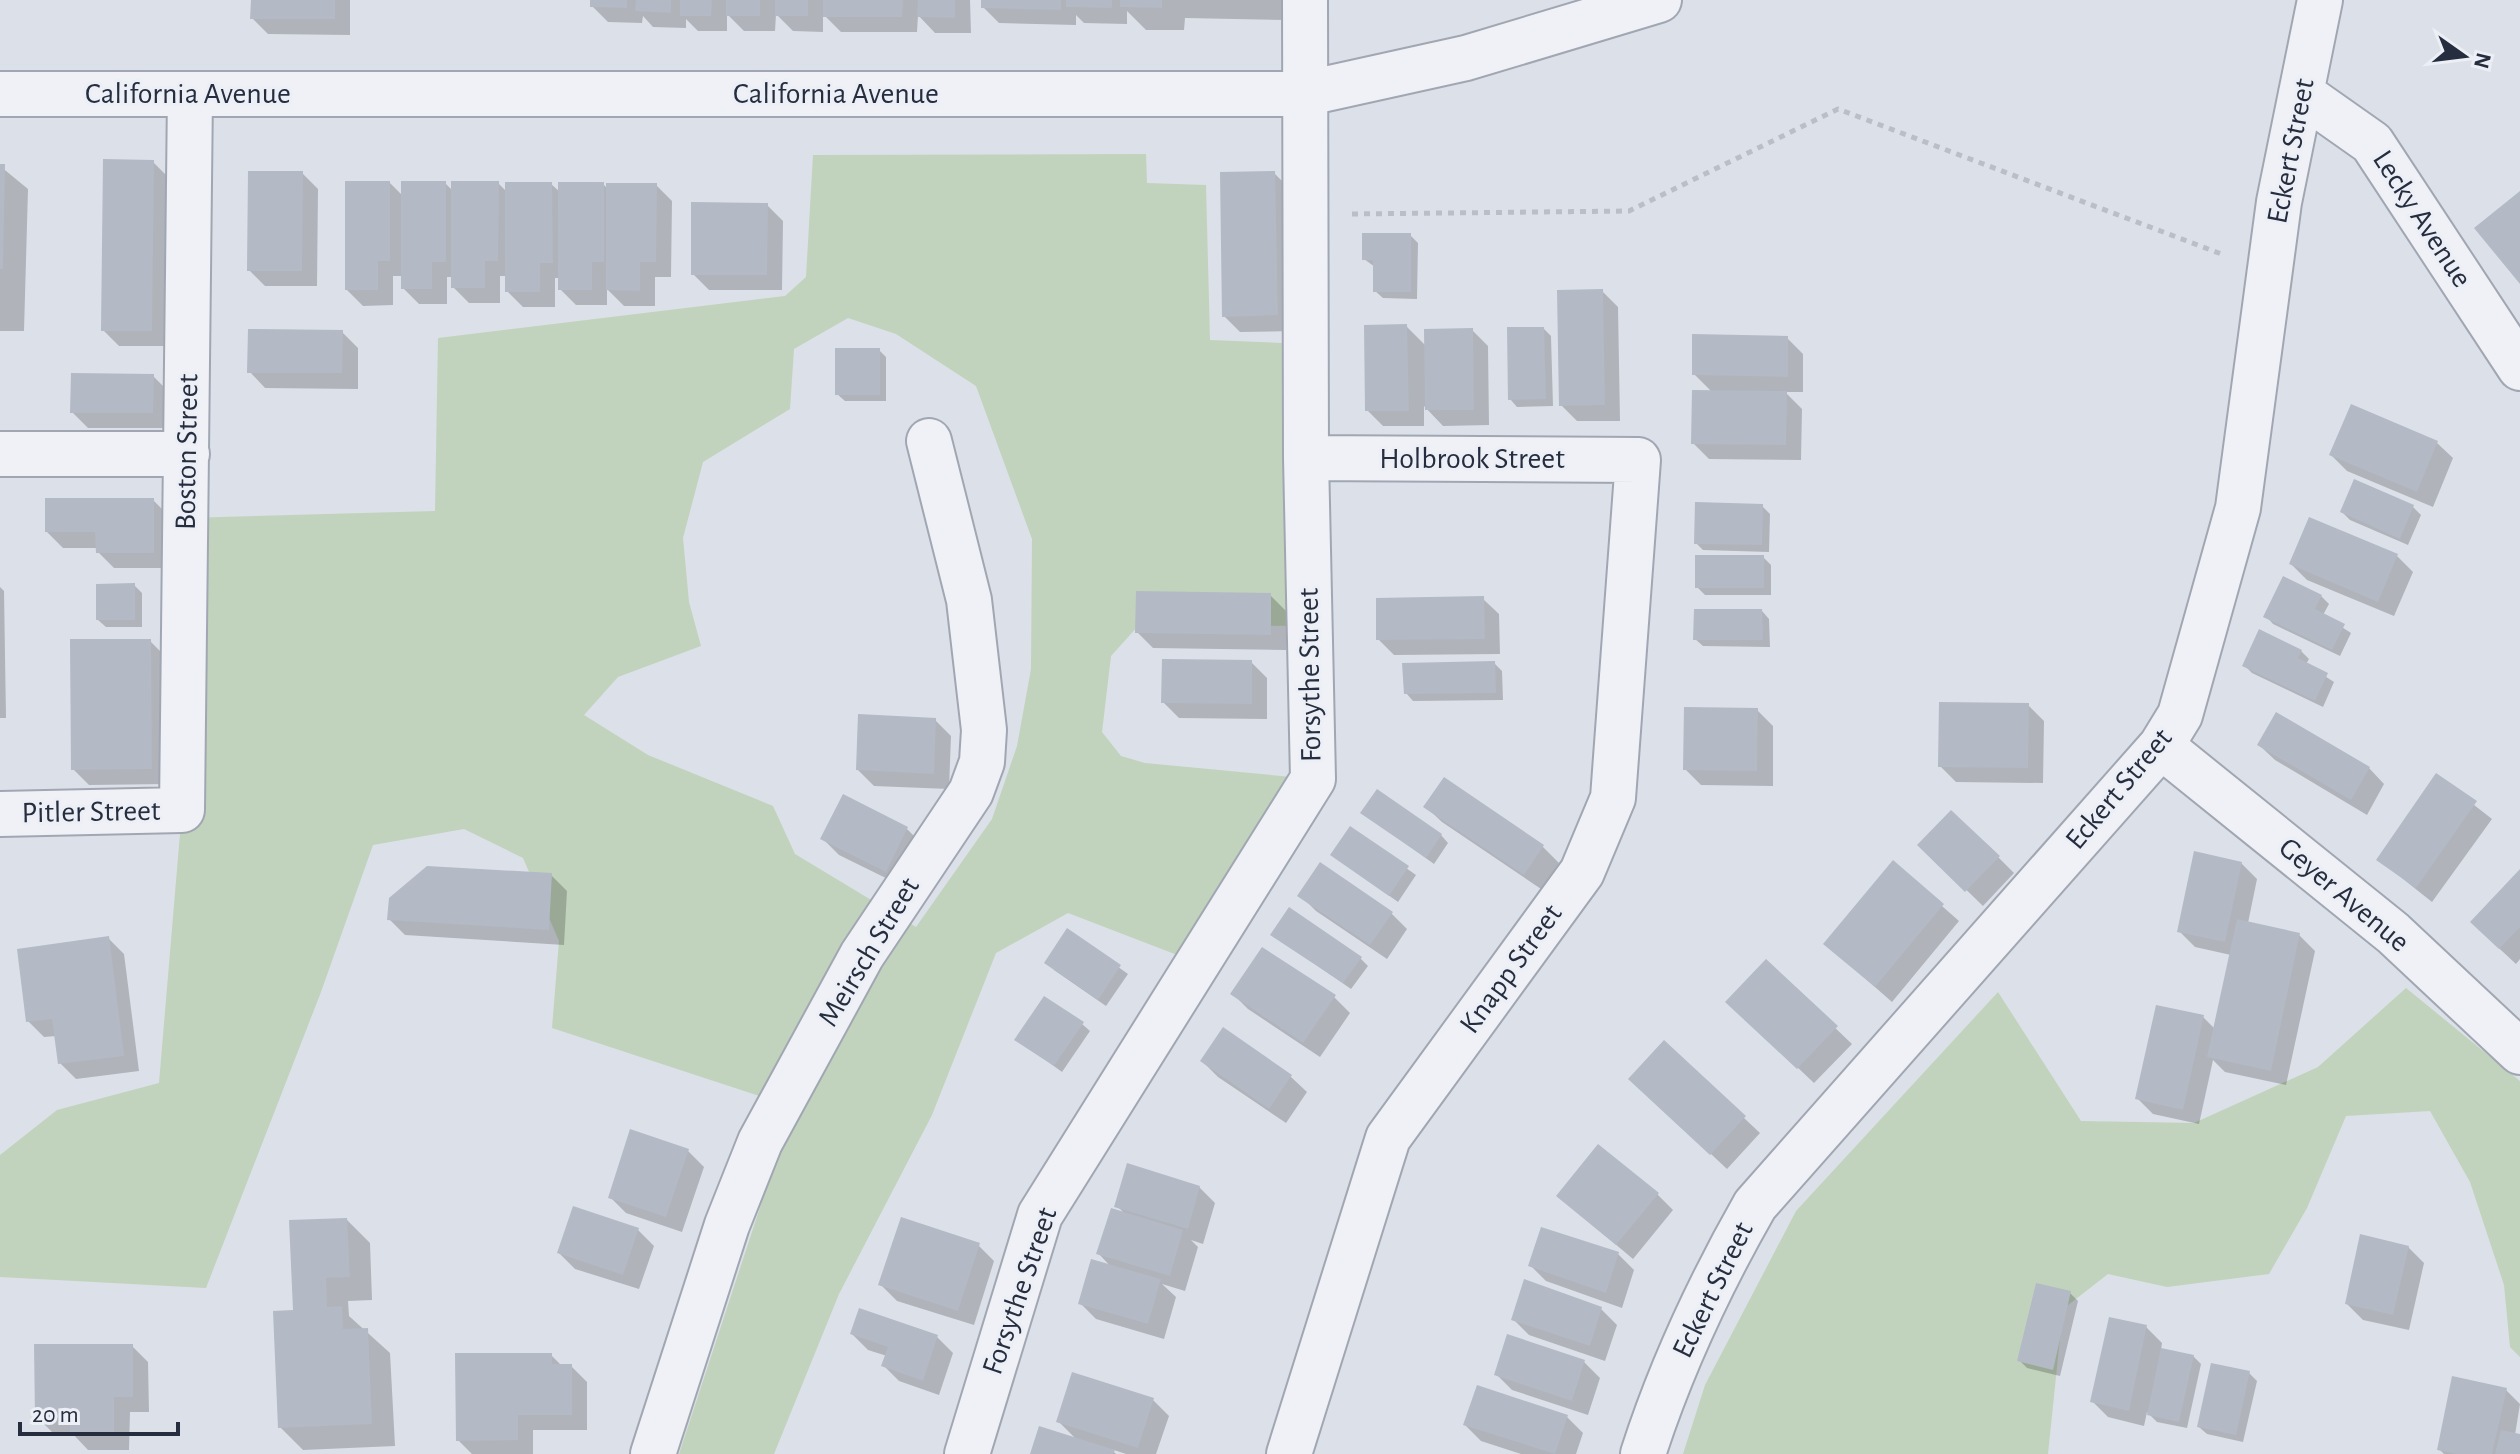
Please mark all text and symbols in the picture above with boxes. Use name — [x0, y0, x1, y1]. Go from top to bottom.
north arrow — [2424, 16, 2504, 96]
text: N — [2470, 51, 2495, 71]
street label: Eckert Street — [2262, 76, 2320, 226]
street label: California Avenue — [85, 79, 291, 109]
street label: California Avenue — [733, 79, 939, 109]
street label: Lecky Avenue — [2367, 145, 2477, 293]
street label: Boston Street — [171, 373, 203, 530]
street label: Holbrook Street — [1379, 444, 1565, 474]
street label: Forsythe Street — [1293, 587, 1327, 763]
street label: Eckert Street — [2060, 723, 2178, 855]
street label: Pitler Street — [21, 796, 161, 828]
street label: Geyer Avenue — [2273, 832, 2415, 958]
street label: Meirsch Street — [813, 872, 925, 1032]
street label: Knapp Street — [1454, 899, 1568, 1039]
street label: Forsythe Street — [977, 1203, 1063, 1378]
street label: Eckert Street — [1667, 1217, 1759, 1363]
scale bar — [20, 1386, 178, 1436]
text: 20 m — [32, 1403, 79, 1427]

